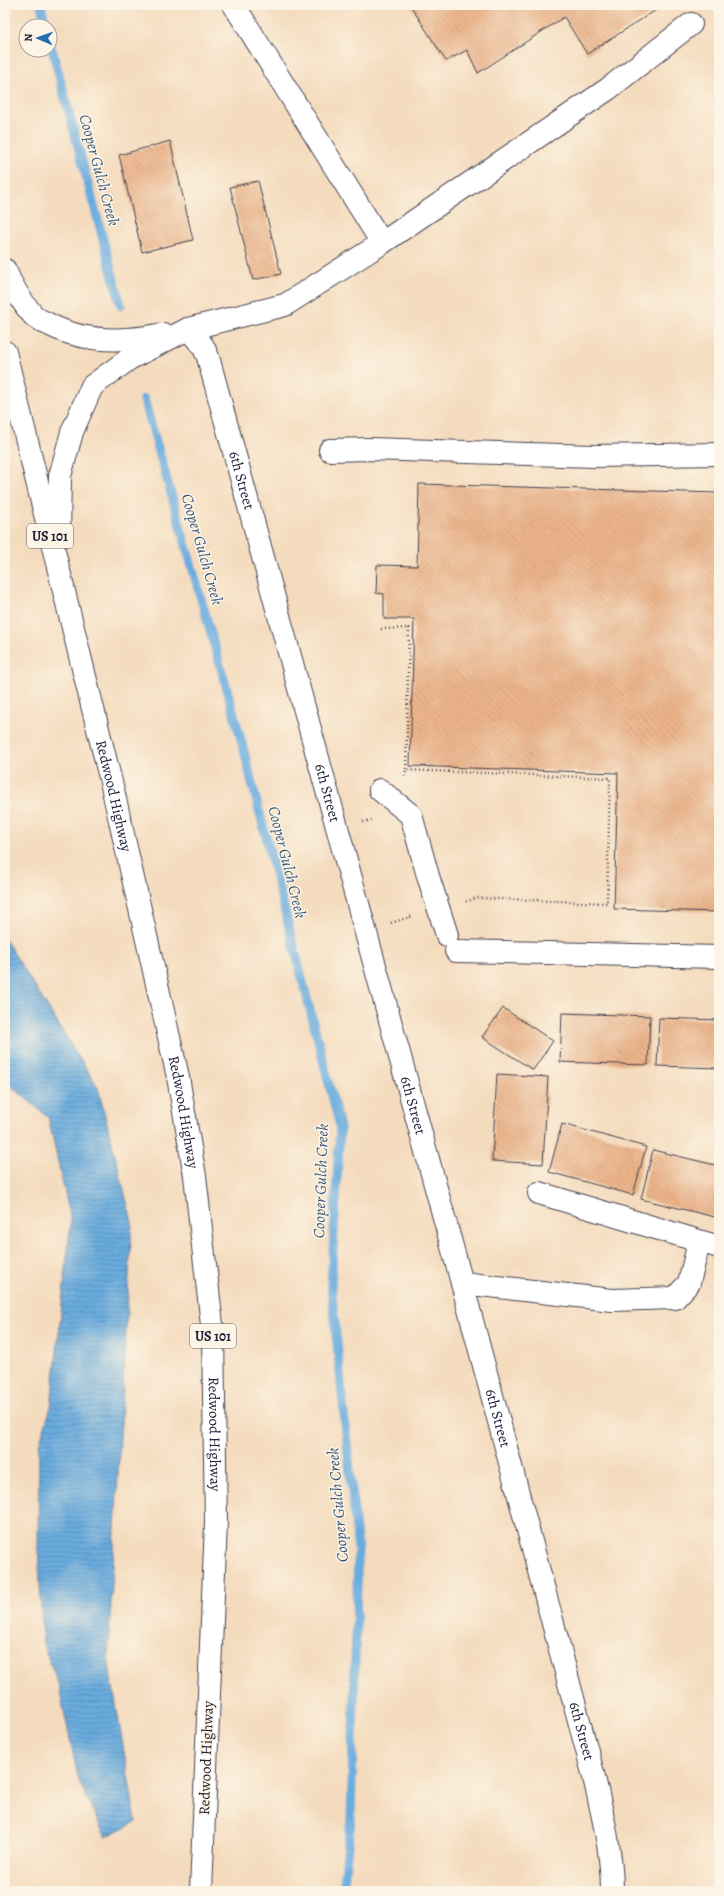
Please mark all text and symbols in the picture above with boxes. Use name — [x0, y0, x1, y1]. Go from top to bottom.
north arrow — [18, 18, 58, 58]
text: N — [21, 33, 36, 42]
water label: Cooper Gulch Creek — [74, 112, 125, 229]
street label: 6th Street — [224, 449, 259, 512]
water label: Cooper Gulch Creek — [176, 491, 228, 607]
road number: US 101 — [27, 524, 73, 548]
street label: Redwood Highway — [91, 738, 137, 854]
street label: 6th Street — [310, 761, 345, 824]
water label: Cooper Gulch Creek — [262, 804, 312, 921]
street label: Redwood Highway — [163, 1054, 204, 1170]
street label: 6th Street — [396, 1074, 431, 1137]
water label: Cooper Gulch Creek — [308, 1123, 334, 1239]
road number: US 101 — [190, 1324, 236, 1348]
street label: Redwood Highway — [204, 1377, 226, 1492]
street label: 6th Street — [481, 1387, 515, 1450]
water label: Cooper Gulch Creek — [322, 1447, 354, 1563]
street label: Redwood Highway — [194, 1700, 218, 1815]
street label: 6th Street — [564, 1700, 599, 1763]

